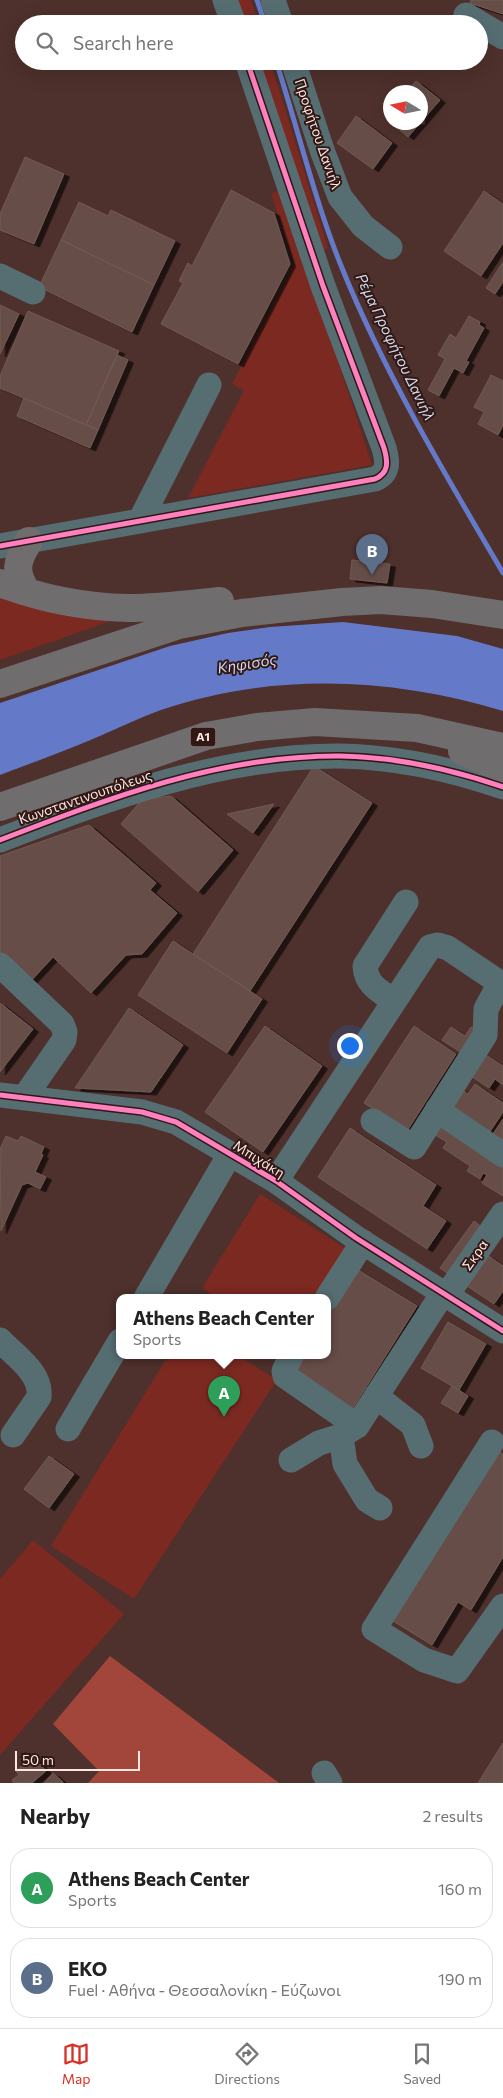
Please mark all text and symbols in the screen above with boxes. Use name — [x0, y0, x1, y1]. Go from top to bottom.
search box — [15, 15, 488, 70]
icon: search — [33, 29, 61, 57]
text: Search here — [73, 31, 173, 54]
street label: Προφήτου Δανιήλ — [292, 76, 346, 192]
north arrow — [383, 85, 428, 130]
water label: Ρέμα Προφήτου Δανιήλ — [352, 270, 439, 423]
pin: B — [356, 534, 388, 575]
water label: Κηφισός — [216, 649, 278, 677]
road number: Α1 — [190, 728, 216, 746]
street label: Κωνσταντινουπόλεως — [16, 766, 154, 827]
your location — [337, 1033, 363, 1059]
street label: Μπιχάκη — [230, 1136, 288, 1181]
street label: Σκρα — [458, 1236, 491, 1273]
popup — [116, 1294, 331, 1359]
text: Athens Beach Center — [133, 1306, 314, 1329]
text: Sports — [133, 1329, 181, 1348]
pin: A — [208, 1376, 240, 1417]
scale bar — [15, 1748, 140, 1771]
text: 50 m — [22, 1751, 54, 1768]
text: Nearby — [20, 1803, 90, 1828]
text: 2 results — [422, 1806, 483, 1825]
text: Athens Beach Center — [68, 1867, 250, 1890]
text: A — [31, 1879, 43, 1898]
text: 160 m — [438, 1879, 482, 1898]
text: Sports — [68, 1890, 117, 1909]
text: EKO — [68, 1957, 107, 1980]
text: B — [32, 1969, 42, 1988]
text: 190 m — [438, 1969, 482, 1988]
text: Fuel · Αθήνα - Θεσσαλονίκη - Εύζωνοι — [68, 1980, 341, 1999]
tab: Map — [62, 2040, 91, 2087]
tab: Directions — [214, 2040, 280, 2087]
tab: Saved — [403, 2040, 441, 2087]

